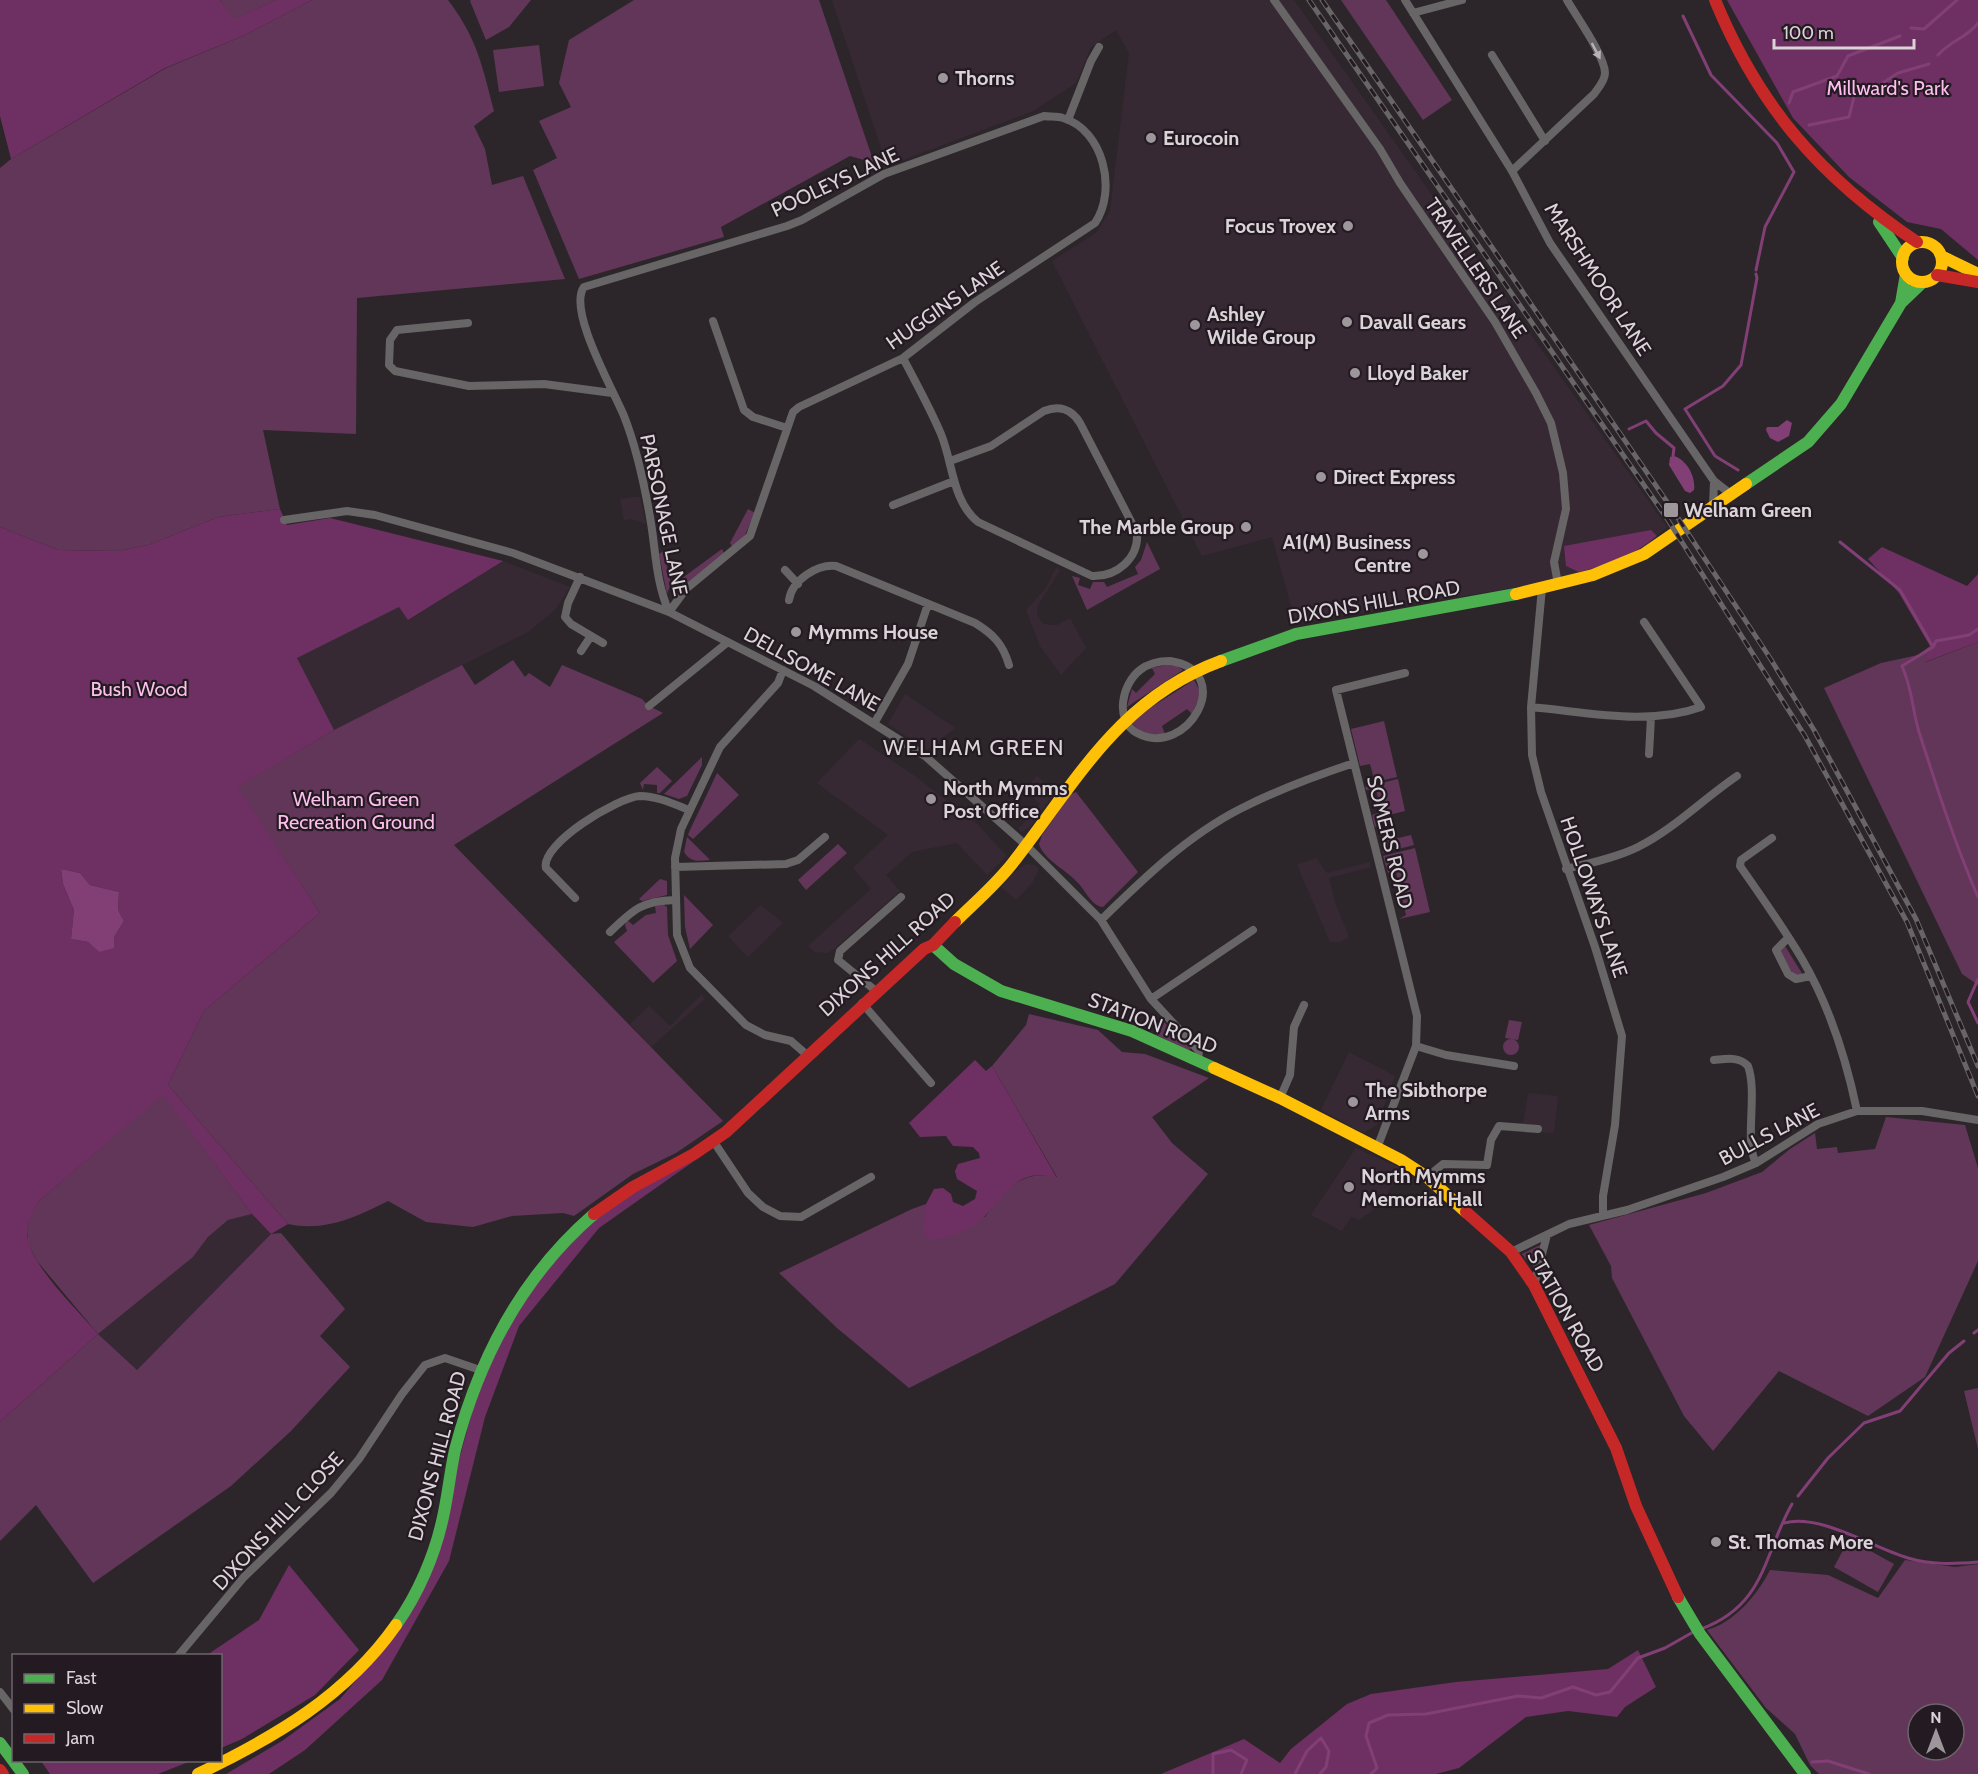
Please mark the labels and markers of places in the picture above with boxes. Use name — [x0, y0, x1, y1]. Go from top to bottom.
place label: Thorns — [955, 66, 1015, 90]
marker: Thorns — [936, 71, 950, 85]
place label: Eurocoin — [1163, 126, 1239, 150]
marker: Eurocoin — [1144, 131, 1158, 145]
place label: Focus Trovex — [1225, 214, 1336, 238]
marker: Focus Trovex — [1341, 219, 1355, 233]
place label: Ashley Wilde Group — [1207, 302, 1316, 349]
place label: Davall Gears — [1359, 310, 1466, 334]
marker: Davall Gears — [1340, 315, 1354, 329]
marker: Ashley Wilde Group — [1188, 318, 1202, 332]
place label: Lloyd Baker — [1367, 361, 1469, 385]
marker: Lloyd Baker — [1348, 366, 1362, 380]
place label: Direct Express — [1333, 465, 1456, 489]
marker: Direct Express — [1314, 470, 1328, 484]
place label: Welham Green — [1684, 498, 1812, 522]
marker: Welham Green — [1662, 501, 1680, 519]
place label: The Marble Group — [1079, 515, 1234, 539]
marker: The Marble Group — [1239, 520, 1253, 534]
place label: A1(M) Business Centre — [1283, 530, 1411, 577]
marker: A1(M) Business Centre — [1416, 547, 1430, 561]
place label: Mymms House — [808, 620, 938, 644]
marker: Mymms House — [789, 625, 803, 639]
place label: North Mymms Post Office — [943, 776, 1067, 823]
marker: North Mymms Post Office — [924, 792, 938, 806]
place label: The Sibthorpe Arms — [1365, 1078, 1487, 1125]
marker: The Sibthorpe Arms — [1346, 1095, 1360, 1109]
place label: North Mymms Memorial Hall — [1361, 1164, 1485, 1211]
marker: North Mymms Memorial Hall — [1342, 1180, 1356, 1194]
place label: St. Thomas More — [1728, 1530, 1873, 1554]
marker: St. Thomas More — [1709, 1535, 1723, 1549]

